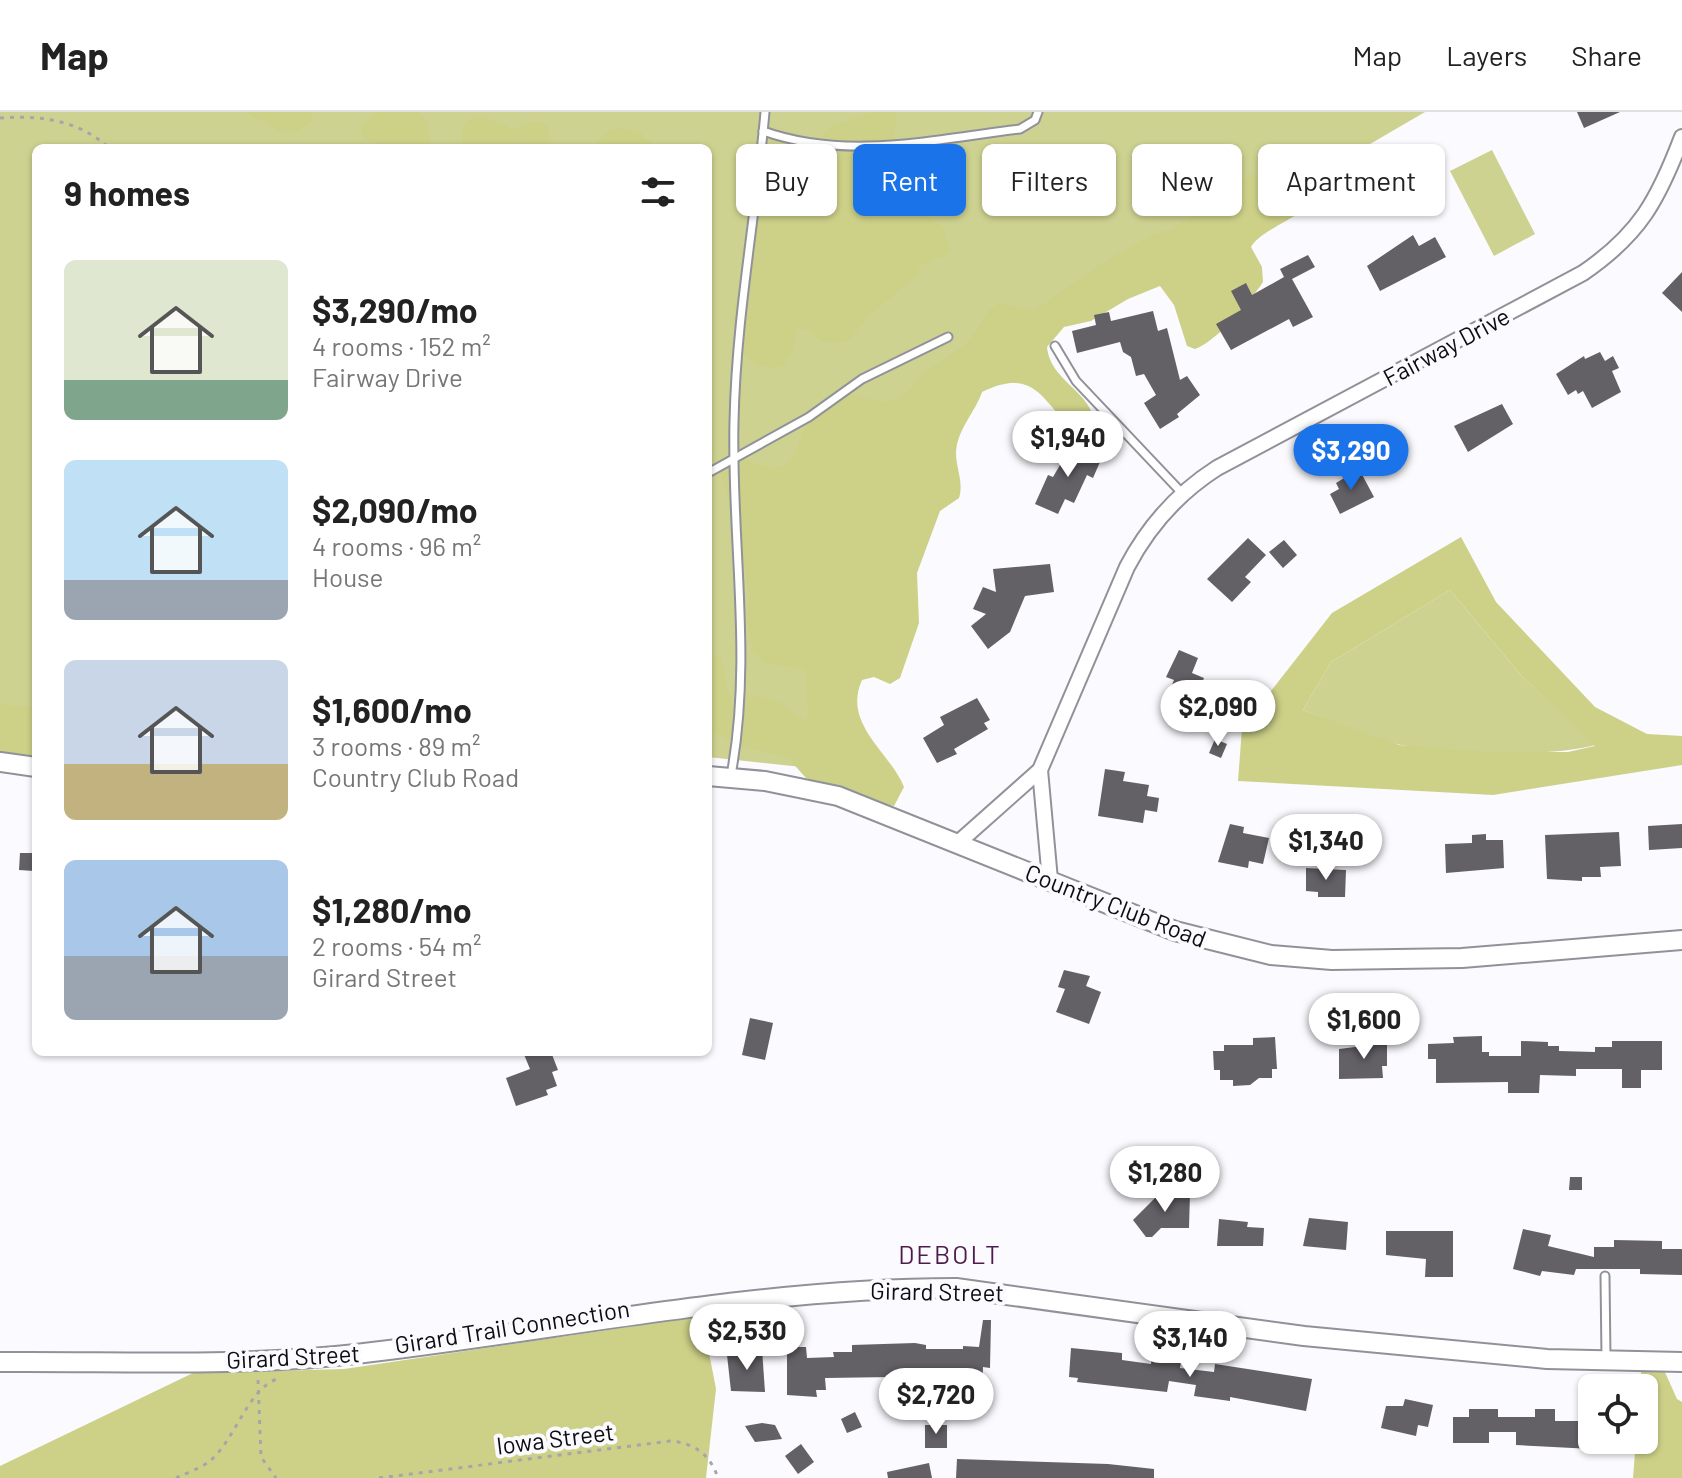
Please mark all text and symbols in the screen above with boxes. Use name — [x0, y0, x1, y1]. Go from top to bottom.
text: Map — [40, 32, 109, 78]
text: Map — [1352, 38, 1402, 72]
text: Layers — [1446, 38, 1527, 72]
text: Share — [1571, 38, 1642, 72]
chip: Buy — [736, 144, 837, 216]
chip: Rent — [853, 144, 966, 216]
chip: Filters — [982, 144, 1116, 216]
chip: New — [1132, 144, 1242, 216]
chip: Apartment — [1258, 144, 1445, 216]
icon: filters — [636, 170, 680, 214]
text: 9 homes — [64, 172, 190, 213]
text: $3,290/mo — [312, 289, 478, 330]
icon: home — [128, 292, 224, 388]
street label: Fairway Drive — [1378, 301, 1514, 391]
text: 4 rooms · 152 m² — [312, 330, 491, 361]
text: Fairway Drive — [312, 361, 463, 392]
pin: $1,940 — [1003, 411, 1133, 479]
text: $1,940 — [1030, 421, 1106, 452]
pin: $3,290 — [1286, 424, 1416, 492]
text: $3,290 — [1312, 434, 1391, 465]
text: $2,090/mo — [312, 489, 478, 530]
icon: home — [128, 492, 224, 588]
text: 4 rooms · 96 m² — [312, 530, 481, 561]
text: House — [312, 561, 383, 592]
pin: $2,090 — [1153, 680, 1283, 748]
text: $1,600/mo — [312, 689, 472, 730]
text: $2,090 — [1178, 690, 1258, 721]
icon: home — [128, 692, 224, 788]
text: 3 rooms · 89 m² — [312, 730, 480, 761]
text: Country Club Road — [312, 761, 519, 792]
pin: $1,340 — [1261, 814, 1391, 882]
text: $1,340 — [1288, 824, 1364, 855]
street label: Country Club Road — [1021, 857, 1211, 953]
text: $1,280/mo — [312, 889, 472, 930]
icon: home — [128, 892, 224, 988]
text: 2 rooms · 54 m² — [312, 930, 482, 961]
text: Girard Street — [312, 961, 457, 992]
pin: $1,600 — [1299, 993, 1429, 1061]
text: $1,600 — [1327, 1003, 1401, 1034]
pin: $1,280 — [1100, 1146, 1230, 1214]
text: $1,280 — [1128, 1156, 1202, 1187]
district label: DEBOLT — [898, 1238, 1002, 1269]
street label: Girard Street — [870, 1275, 1004, 1307]
street label: Girard Trail Connection — [392, 1293, 632, 1359]
pin: $2,530 — [682, 1304, 812, 1372]
pin: $3,140 — [1125, 1311, 1255, 1379]
text: $2,530 — [707, 1314, 787, 1345]
text: $3,140 — [1152, 1321, 1228, 1352]
street label: Girard Street — [225, 1338, 361, 1374]
pin: $2,720 — [871, 1368, 1001, 1436]
map controls — [1578, 1374, 1658, 1454]
button: locate — [1578, 1374, 1658, 1454]
text: $2,720 — [897, 1378, 975, 1409]
street label: Iowa Street — [494, 1416, 616, 1460]

